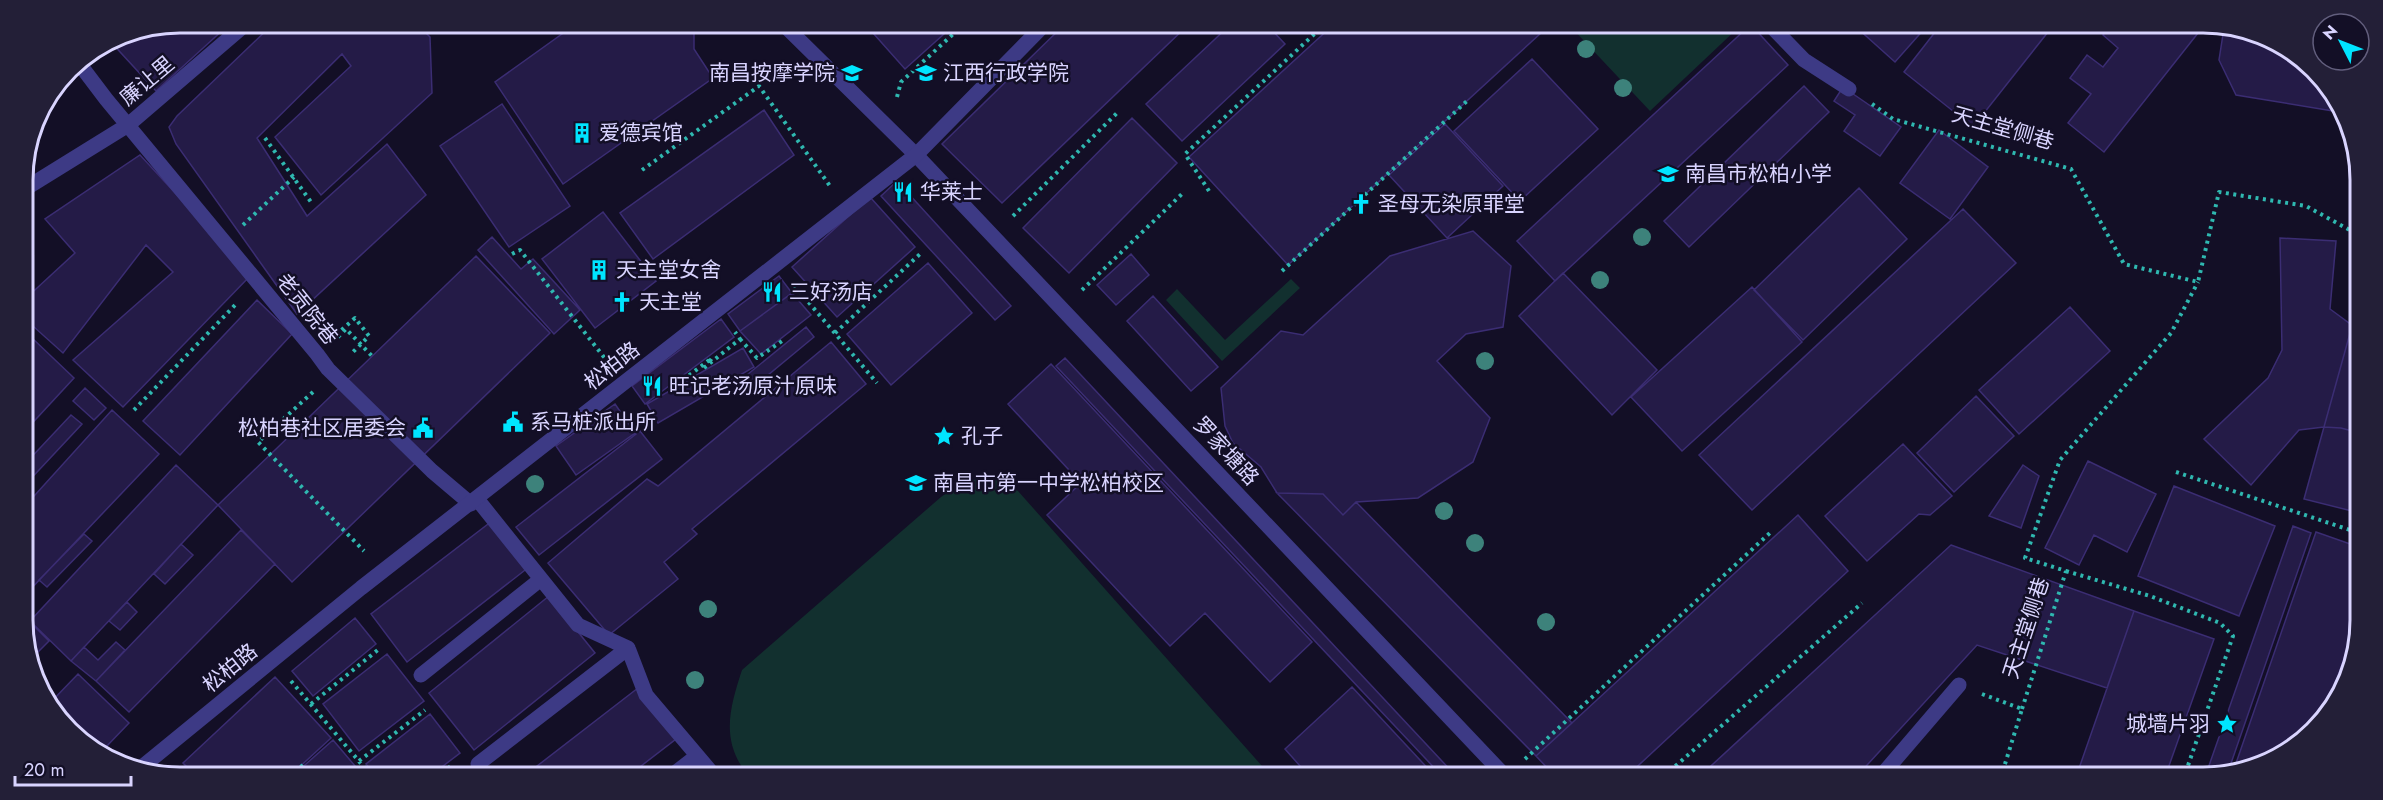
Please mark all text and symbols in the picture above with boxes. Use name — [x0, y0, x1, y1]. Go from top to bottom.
north arrow — [2311, 12, 2371, 72]
text: N — [2317, 20, 2343, 45]
street label: 廉让里 — [113, 49, 181, 113]
place label: 南昌按摩学院 — [709, 58, 835, 88]
place label: 江西行政学院 — [943, 58, 1069, 88]
school or university icon: 南昌按摩学院 — [840, 61, 864, 85]
school or university icon: 江西行政学院 — [914, 61, 938, 85]
street label: 天主堂侧巷 — [1948, 99, 2058, 157]
place label: 爱德宾馆 — [599, 118, 683, 148]
building icon: 爱德宾馆 — [570, 121, 594, 145]
place label: 南昌市松柏小学 — [1685, 159, 1832, 189]
school or university icon: 南昌市松柏小学 — [1656, 162, 1680, 186]
place label: 华莱士 — [920, 177, 983, 207]
restaurant icon: 华莱士 — [891, 180, 915, 204]
place label: 圣母无染原罪堂 — [1378, 189, 1525, 219]
church icon: 圣母无染原罪堂 — [1349, 192, 1373, 216]
place label: 天主堂女舍 — [616, 255, 721, 285]
building icon: 天主堂女舍 — [587, 258, 611, 282]
street label: 老贡院巷 — [269, 267, 345, 351]
place label: 三好汤店 — [789, 277, 873, 307]
restaurant icon: 三好汤店 — [760, 280, 784, 304]
place label: 天主堂 — [639, 287, 702, 317]
church icon: 天主堂 — [610, 290, 634, 314]
street label: 松柏路 — [578, 335, 646, 397]
place label: 旺记老汤原汁原味 — [669, 371, 837, 401]
restaurant icon: 旺记老汤原汁原味 — [640, 374, 664, 398]
place label: 系马桩派出所 — [530, 407, 656, 437]
public building icon: 系马桩派出所 — [501, 410, 525, 434]
street label: 罗家塘路 — [1186, 410, 1266, 492]
place label: 松柏巷社区居委会 — [238, 413, 406, 443]
public building icon: 松柏巷社区居委会 — [411, 416, 435, 440]
place label: 孔子 — [961, 421, 1003, 451]
place icon: 孔子 — [932, 424, 956, 448]
place label: 南昌市第一中学松柏校区 — [933, 468, 1164, 498]
school or university icon: 南昌市第一中学松柏校区 — [904, 471, 928, 495]
street label: 天主堂侧巷 — [1996, 573, 2056, 683]
street label: 松柏路 — [196, 637, 264, 699]
place label: 城墙片羽 — [2126, 709, 2210, 739]
place icon: 城墙片羽 — [2215, 712, 2239, 736]
scale bar — [15, 749, 130, 787]
text: 20 m — [24, 757, 64, 783]

